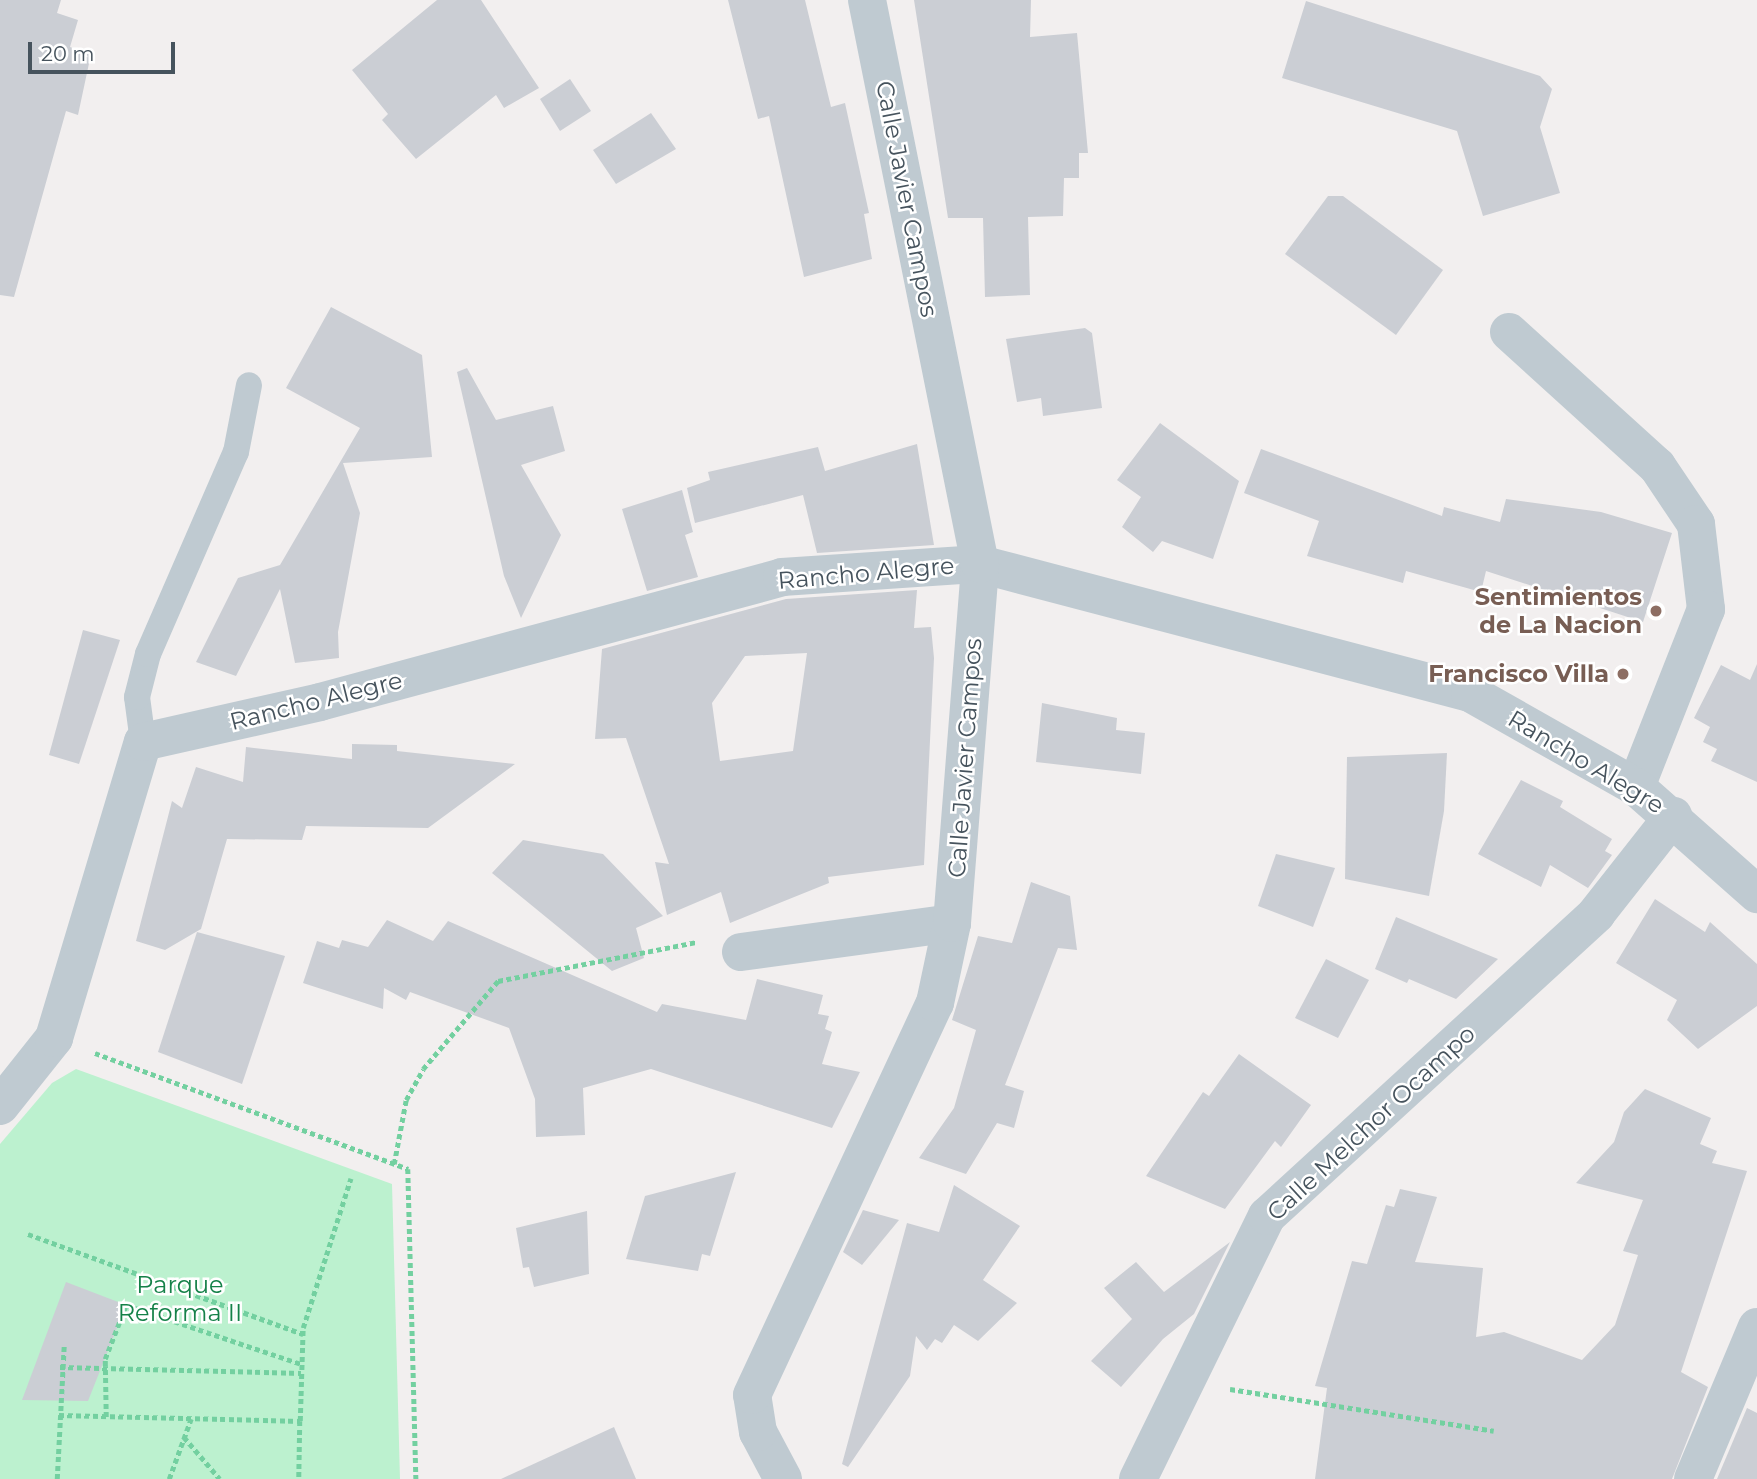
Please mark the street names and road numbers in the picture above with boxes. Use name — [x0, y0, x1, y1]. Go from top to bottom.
street label: Calle Javier Campos — [870, 78, 944, 320]
street label: Rancho Alegre — [777, 551, 955, 595]
street label: Calle Javier Campos — [942, 637, 988, 879]
street label: Rancho Alegre — [227, 666, 405, 736]
street label: Rancho Alegre — [1503, 704, 1669, 820]
street label: Calle Melchor Ocampo — [1261, 1019, 1481, 1227]

